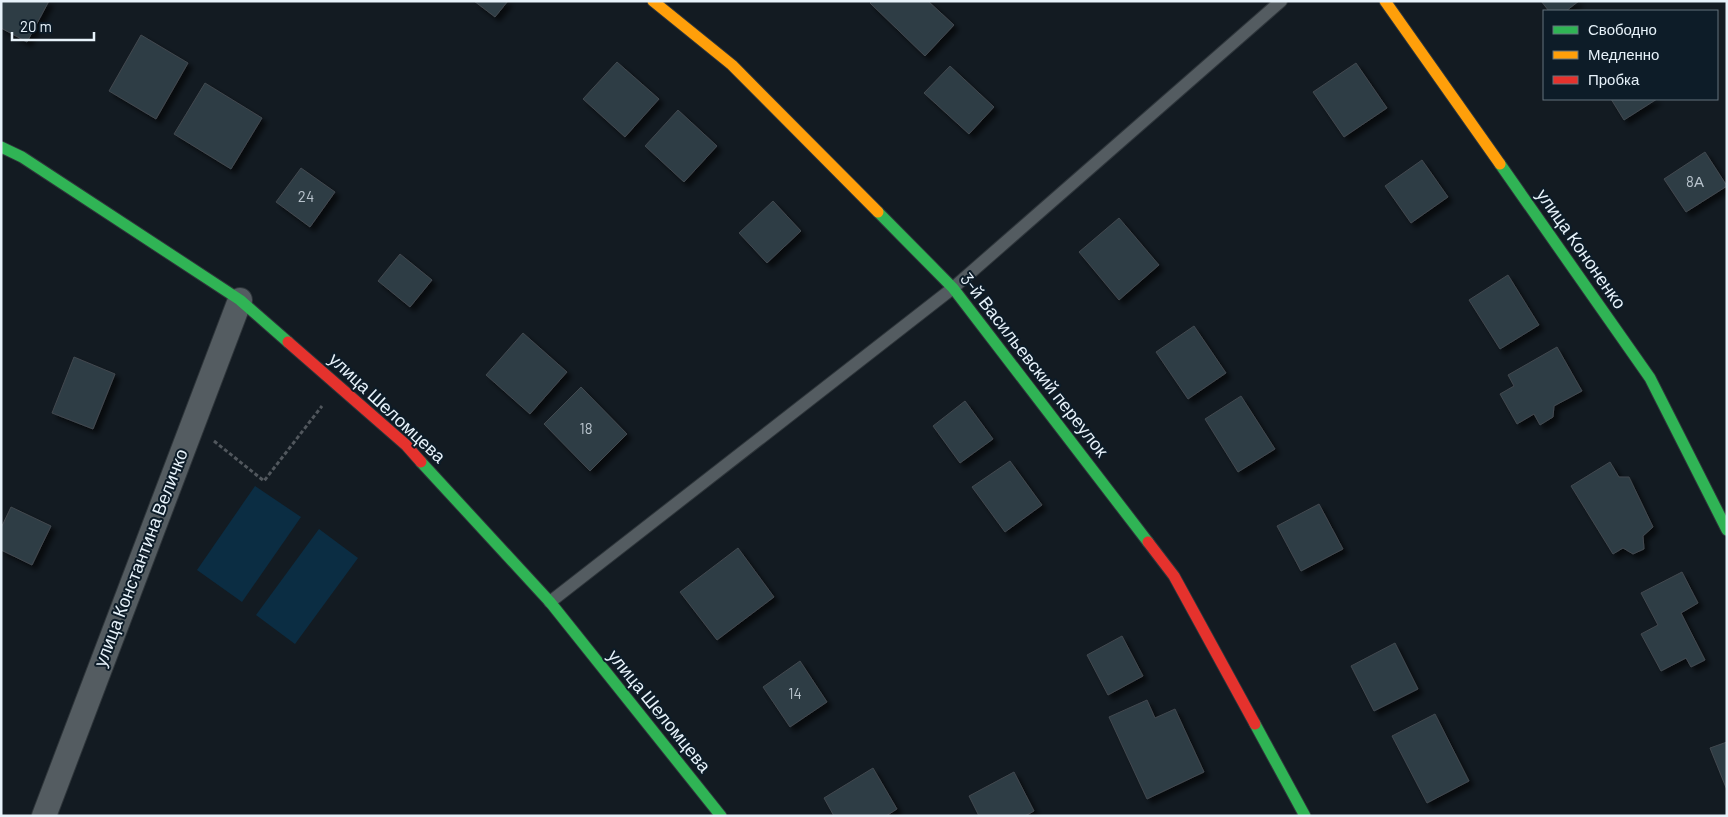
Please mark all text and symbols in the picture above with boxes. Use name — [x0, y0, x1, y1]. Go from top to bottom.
scale bar — [12, 10, 95, 42]
legend — [1543, 10, 1718, 100]
text: 20 m — [20, 17, 52, 35]
text: Свободно — [1588, 20, 1657, 38]
text: Медленно — [1588, 45, 1659, 63]
text: Пробка — [1588, 70, 1640, 88]
house number: 8А — [1686, 172, 1704, 190]
street label: улица Кононенко — [1532, 184, 1631, 313]
house number: 24 — [298, 187, 314, 205]
street label: 3-й Васильевский переулок — [956, 268, 1114, 461]
street label: улица Шеломцева — [325, 348, 451, 468]
house number: 18 — [579, 419, 593, 437]
street label: улица Константина Величко — [88, 445, 192, 670]
street label: улица Шеломцева — [604, 645, 717, 777]
house number: 14 — [788, 684, 802, 702]

